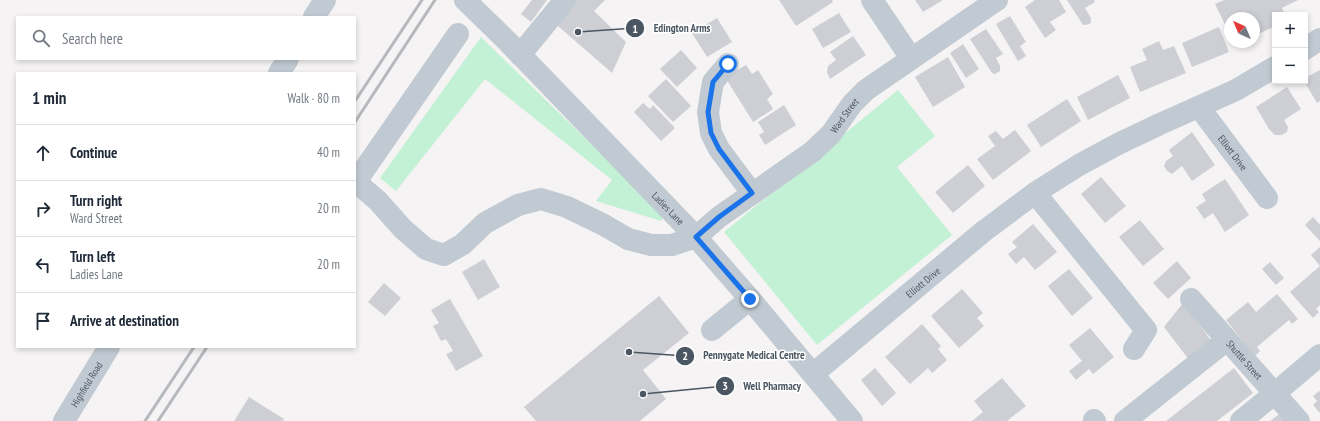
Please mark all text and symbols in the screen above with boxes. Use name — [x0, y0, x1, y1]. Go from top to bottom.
north arrow — [1224, 12, 1260, 48]
map controls — [1272, 12, 1308, 84]
button: + — [1272, 12, 1308, 48]
search box — [16, 16, 356, 60]
callout: Edington Arms — [625, 17, 719, 40]
text: 1 — [632, 21, 638, 36]
text: Edington Arms — [654, 21, 710, 35]
icon: search — [30, 27, 52, 49]
text: Search here — [62, 29, 123, 48]
button: − — [1272, 48, 1308, 84]
route start — [719, 55, 737, 73]
text: 1 min — [32, 87, 66, 109]
text: Walk · 80 m — [288, 90, 340, 107]
street label: Ward Street — [828, 95, 862, 136]
street label: Elliott Drive — [1215, 133, 1250, 173]
icon: ahead — [32, 142, 54, 164]
text: Continue — [70, 143, 117, 162]
text: 40 m — [317, 144, 340, 161]
street label: Ladies Lane — [649, 189, 687, 228]
text: Turn right — [70, 191, 122, 210]
icon: right — [32, 198, 54, 220]
text: 20 m — [317, 200, 340, 217]
text: Ward Street — [70, 210, 122, 227]
text: Turn left — [70, 247, 115, 266]
icon: left — [32, 254, 54, 276]
text: 20 m — [317, 256, 340, 273]
street label: Elliott Drive — [903, 264, 943, 301]
text: Ladies Lane — [70, 266, 123, 283]
route end — [741, 290, 759, 308]
icon: arrive — [32, 310, 54, 332]
text: Arrive at destination — [70, 311, 179, 330]
street label: Shuttle Street — [1224, 338, 1265, 382]
callout: Pennygate Medical Centre — [675, 344, 812, 367]
text: 2 — [682, 348, 688, 363]
text: Pennygate Medical Centre — [703, 348, 805, 362]
street label: Highfield Road — [68, 359, 105, 410]
callout: Well Pharmacy — [715, 375, 809, 398]
text: 3 — [722, 378, 728, 393]
text: Well Pharmacy — [742, 379, 801, 393]

